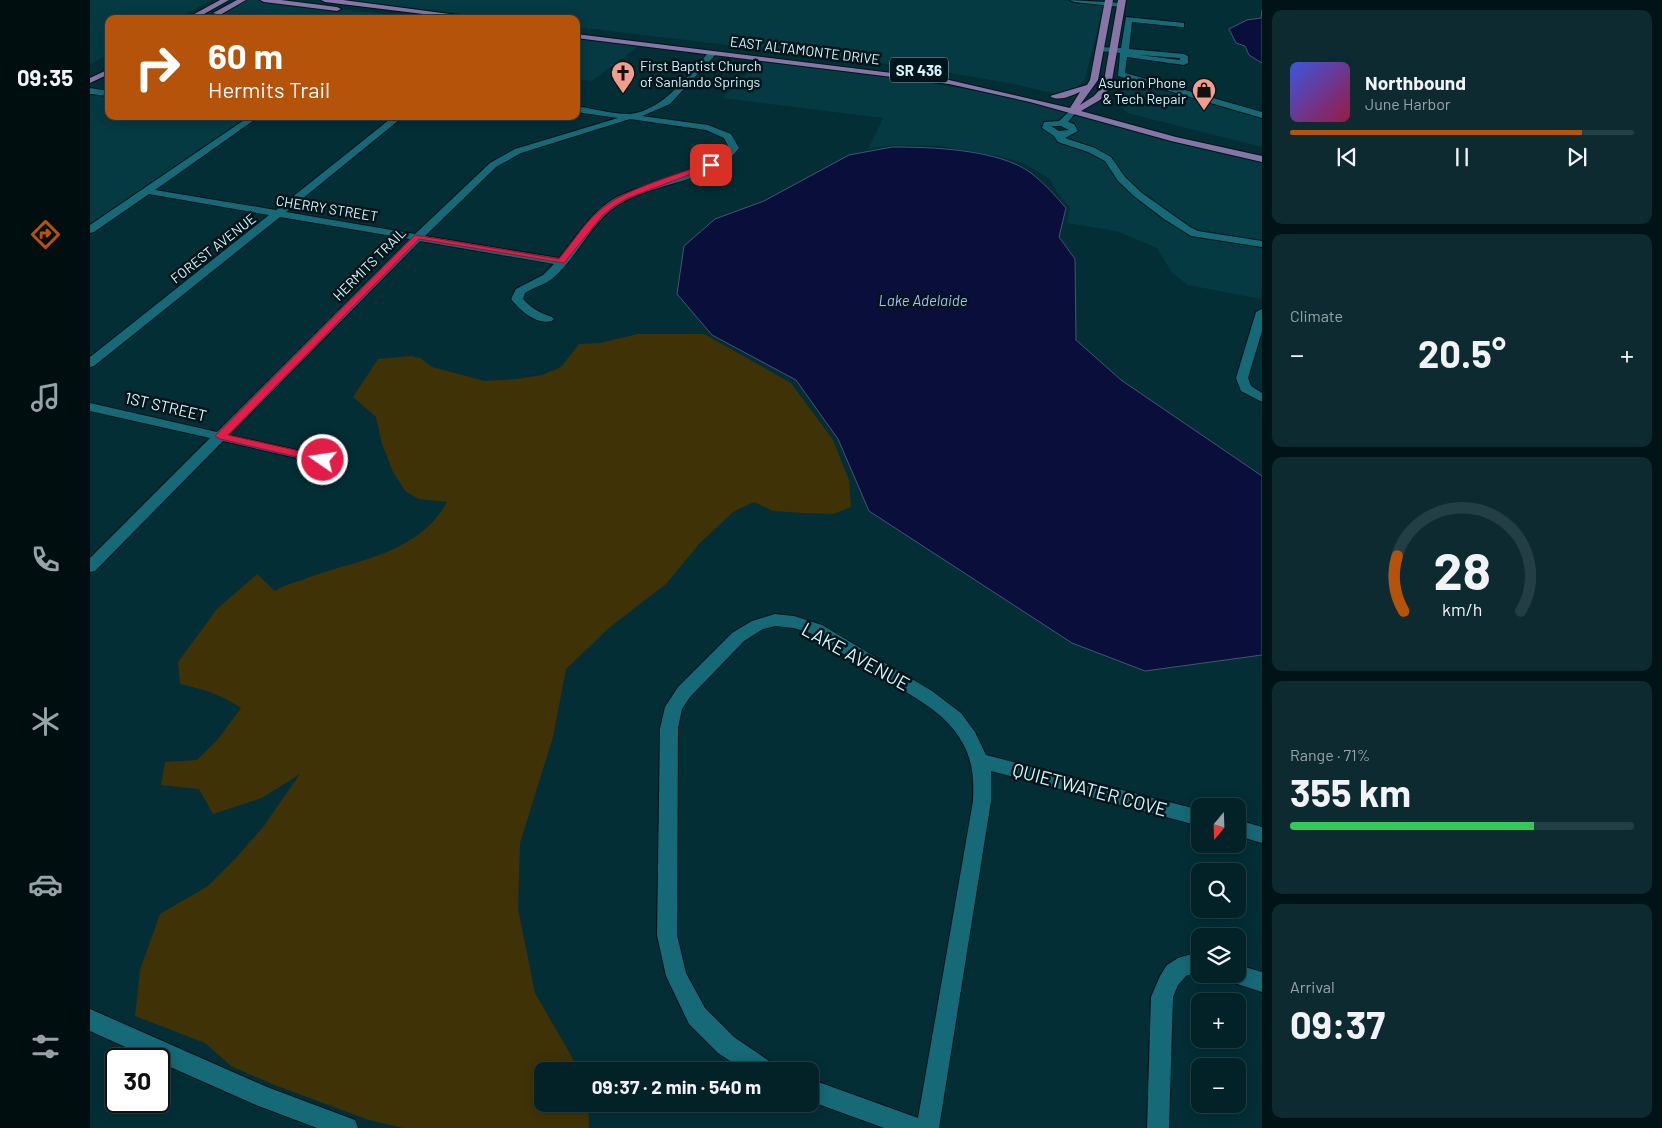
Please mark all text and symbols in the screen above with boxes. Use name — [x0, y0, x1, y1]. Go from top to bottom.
street label: EAST ALTAMONTE DRIVE — [729, 32, 881, 68]
text: 60 m — [208, 34, 283, 76]
icon: right — [125, 35, 190, 100]
place label: First Baptist Church of Sanlando Springs — [640, 57, 761, 90]
road number: SR 436 — [890, 58, 948, 82]
church icon: First Baptist Church of Sanlando Springs — [610, 60, 636, 94]
text: 09:35 — [17, 64, 73, 90]
text: Northbound — [1365, 71, 1466, 94]
place label: Asurion Phone & Tech Repair — [1098, 74, 1186, 107]
text: Hermits Trail — [208, 76, 330, 102]
shop icon: Asurion Phone & Tech Repair — [1191, 77, 1217, 111]
text: June Harbor — [1365, 94, 1451, 113]
icon: previous — [1333, 143, 1361, 171]
icon: pause — [1448, 143, 1476, 171]
icon: next — [1563, 143, 1591, 171]
pin — [690, 144, 732, 186]
icon: arrive — [697, 151, 725, 179]
street label: CHERRY STREET — [275, 192, 379, 224]
street label: FOREST AVENUE — [167, 209, 259, 287]
icon: directions — [28, 217, 63, 252]
street label: HERMITS TRAIL — [329, 224, 409, 304]
water label: Lake Adelaide — [879, 291, 968, 309]
text: Climate — [1290, 306, 1343, 325]
text: 20.5° — [1418, 330, 1506, 376]
text: − — [1290, 337, 1304, 371]
text: + — [1620, 337, 1634, 371]
icon: music — [28, 380, 63, 415]
street label: 1ST STREET — [123, 387, 209, 425]
position arrow — [296, 433, 348, 485]
text: 28 — [1433, 538, 1491, 600]
icon: phone — [28, 542, 63, 577]
text: km/h — [1442, 598, 1482, 620]
street label: LAKE AVENUE — [798, 617, 914, 695]
icon: climate — [28, 704, 63, 739]
text: Range · 71% — [1290, 745, 1370, 764]
street label: QUIETWATER COVE — [1010, 757, 1170, 821]
text: 355 km — [1290, 769, 1411, 815]
north arrow — [1191, 798, 1246, 852]
map controls — [1191, 798, 1246, 1113]
button: search — [1191, 863, 1246, 918]
icon: car — [28, 867, 63, 902]
button: layers — [1191, 928, 1246, 983]
text: Arrival — [1290, 977, 1335, 996]
button: + — [1191, 993, 1246, 1048]
text: 09:37 — [1290, 1001, 1385, 1047]
icon: filters — [28, 1029, 63, 1064]
speed limit sign: 30 — [105, 1048, 170, 1113]
button: − — [1191, 1058, 1246, 1113]
text: 09:37 · 2 min · 540 m — [592, 1075, 761, 1098]

